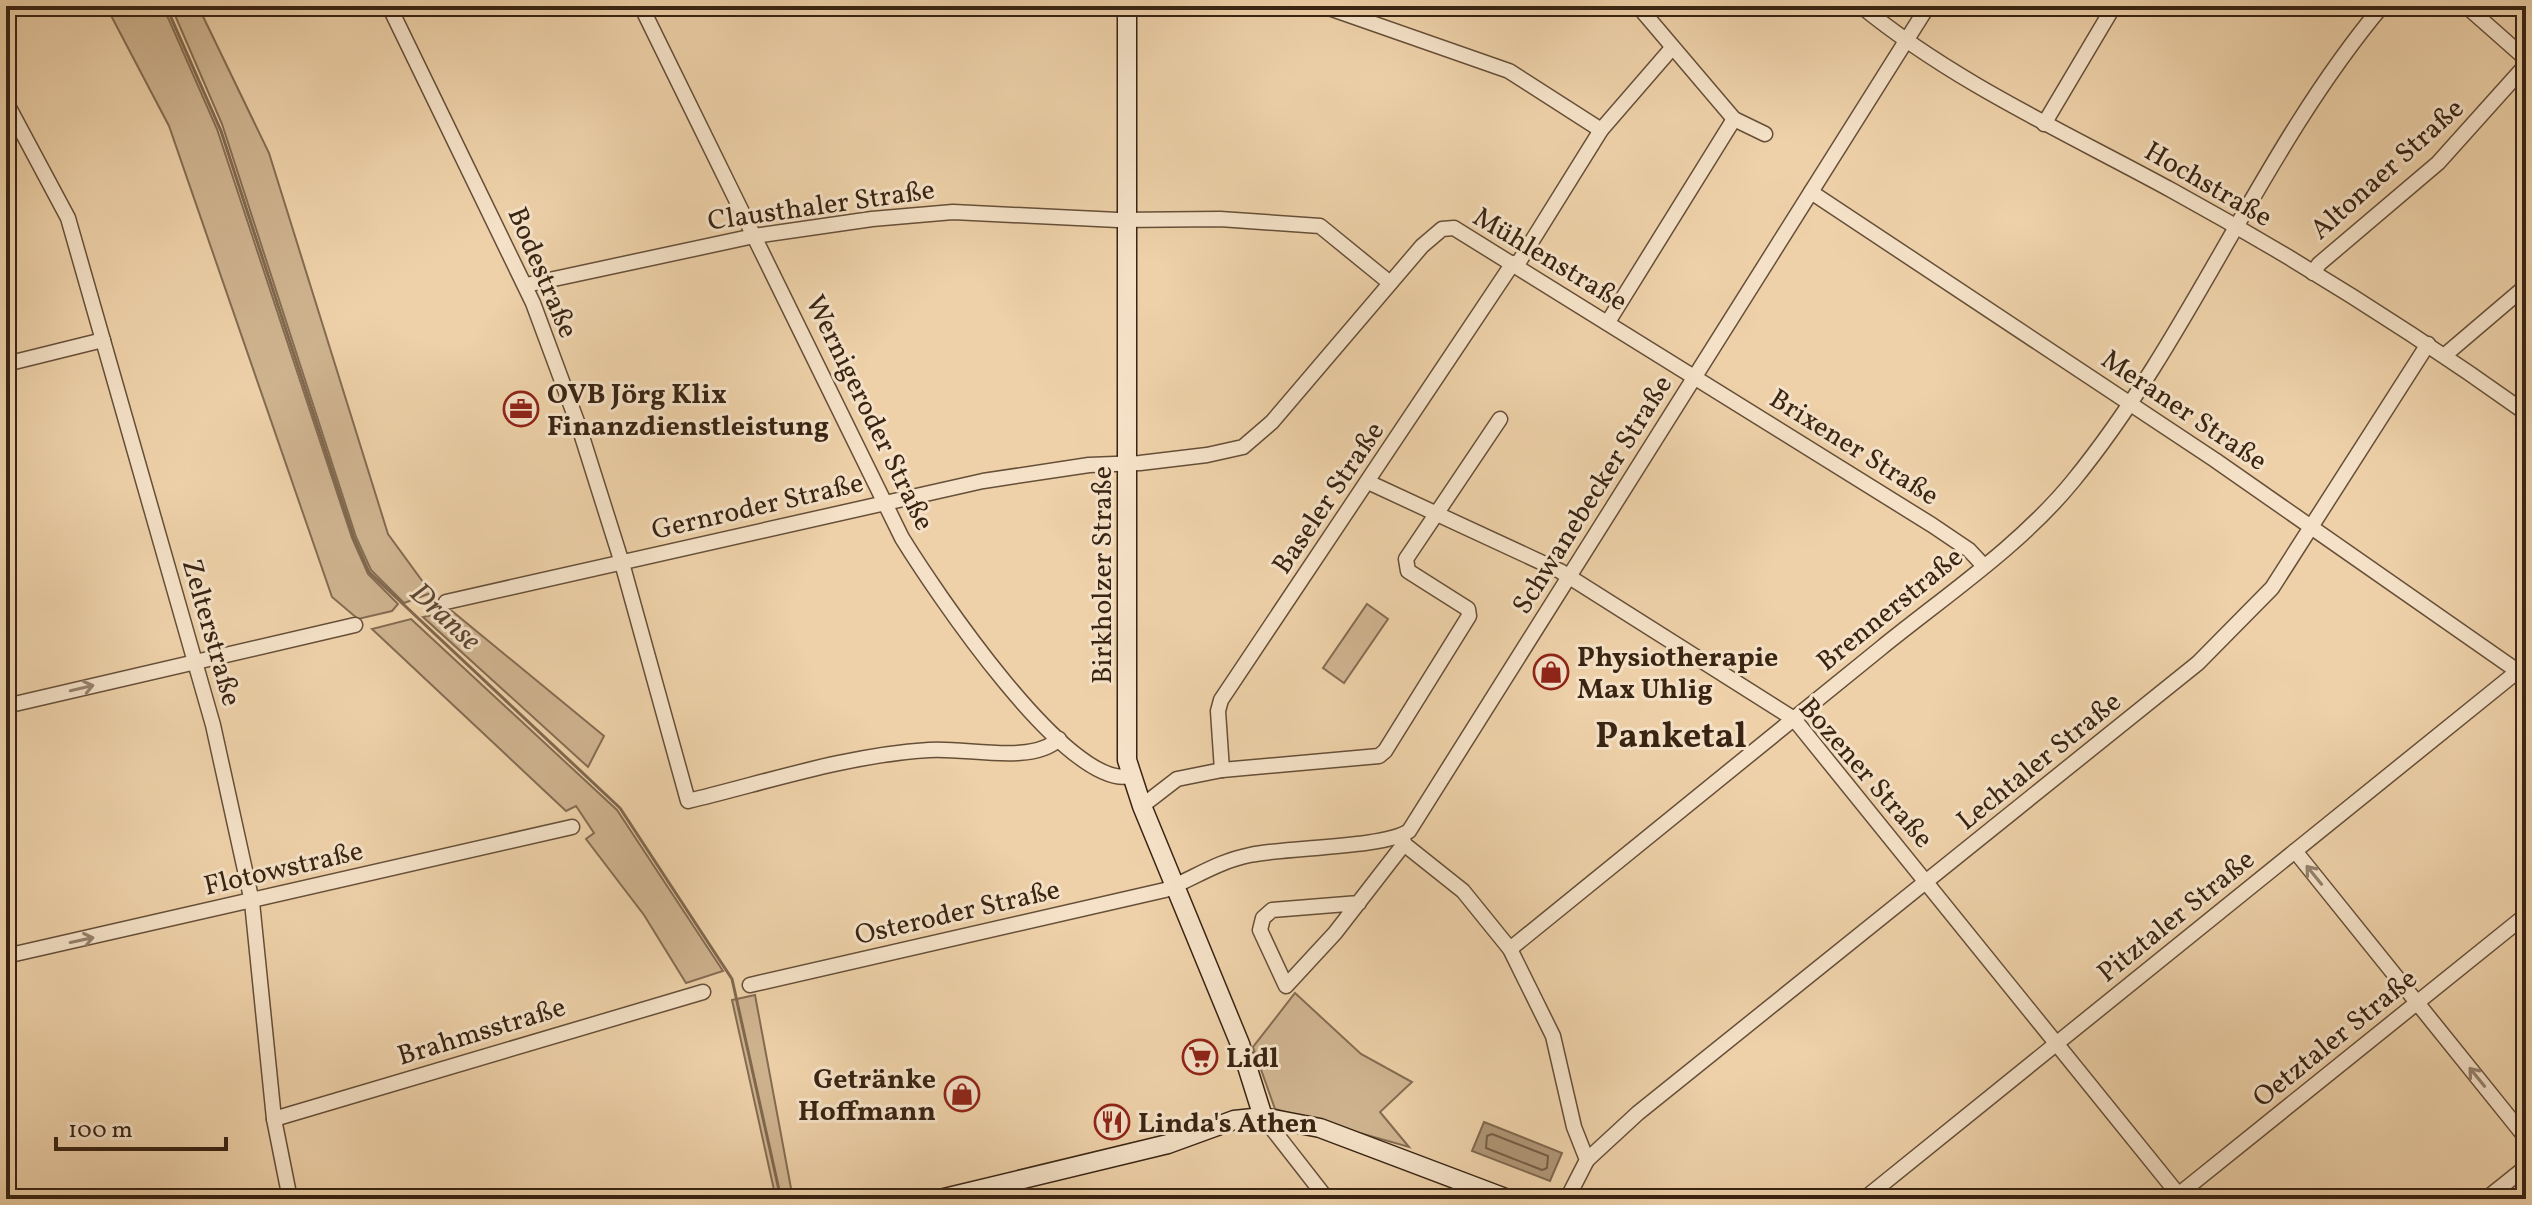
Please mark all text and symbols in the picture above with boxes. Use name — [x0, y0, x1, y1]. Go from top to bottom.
street label: Altonaer Straße — [2302, 90, 2473, 250]
street label: Hochstraße — [2137, 133, 2279, 238]
street label: Clausthaler Straße — [705, 171, 937, 242]
street label: Mühlenstraße — [1465, 199, 1634, 322]
street label: Bodestraße — [497, 201, 587, 345]
street label: Wernigeroder Straße — [795, 289, 943, 537]
street label: Meraner Straße — [2093, 341, 2274, 481]
street label: Schwanebecker Straße — [1504, 368, 1683, 622]
place label: OVB Jörg Klix Finanzdienstleistung — [547, 376, 829, 447]
street label: Brixener Straße — [1761, 380, 1946, 516]
office icon: OVB Jörg Klix Finanzdienstleistung — [502, 390, 540, 428]
street label: Baseler Straße — [1264, 414, 1395, 583]
street label: Gernroder Straße — [648, 464, 867, 551]
street label: Birkholzer Straße — [1084, 466, 1123, 684]
street label: Brennerstraße — [1809, 539, 1972, 681]
street label: Zelterstraße — [171, 555, 250, 711]
water label: Dranse — [400, 574, 490, 661]
place label: Physiotherapie Max Uhlig — [1577, 639, 1778, 710]
shop icon: Physiotherapie Max Uhlig — [1532, 653, 1570, 691]
one-way arrow — [69, 680, 94, 695]
street label: Lechtaler Straße — [1949, 683, 2130, 840]
street label: Bozener Straße — [1789, 690, 1941, 857]
district label: Panketal — [1595, 713, 1747, 763]
street label: Flotowstraße — [200, 832, 367, 907]
street label: Pitztaler Straße — [2090, 841, 2264, 993]
one-way arrow — [2305, 865, 2322, 886]
street label: Osteroder Straße — [851, 871, 1064, 956]
one-way arrow — [69, 932, 95, 947]
street label: Oetztaler Straße — [2245, 960, 2426, 1117]
street label: Brahmsstraße — [393, 988, 571, 1076]
supermarket icon: Lidl — [1181, 1038, 1219, 1076]
place label: Lidl — [1226, 1040, 1279, 1079]
place label: Getränke Hoffmann — [798, 1061, 936, 1132]
one-way arrow — [2468, 1067, 2486, 1088]
shop icon: Getränke Hoffmann — [943, 1075, 981, 1113]
scale bar — [56, 1101, 226, 1151]
restaurant icon: Linda's Athen — [1093, 1103, 1131, 1141]
place label: Linda's Athen — [1138, 1105, 1318, 1144]
text: 100 m — [68, 1114, 133, 1148]

